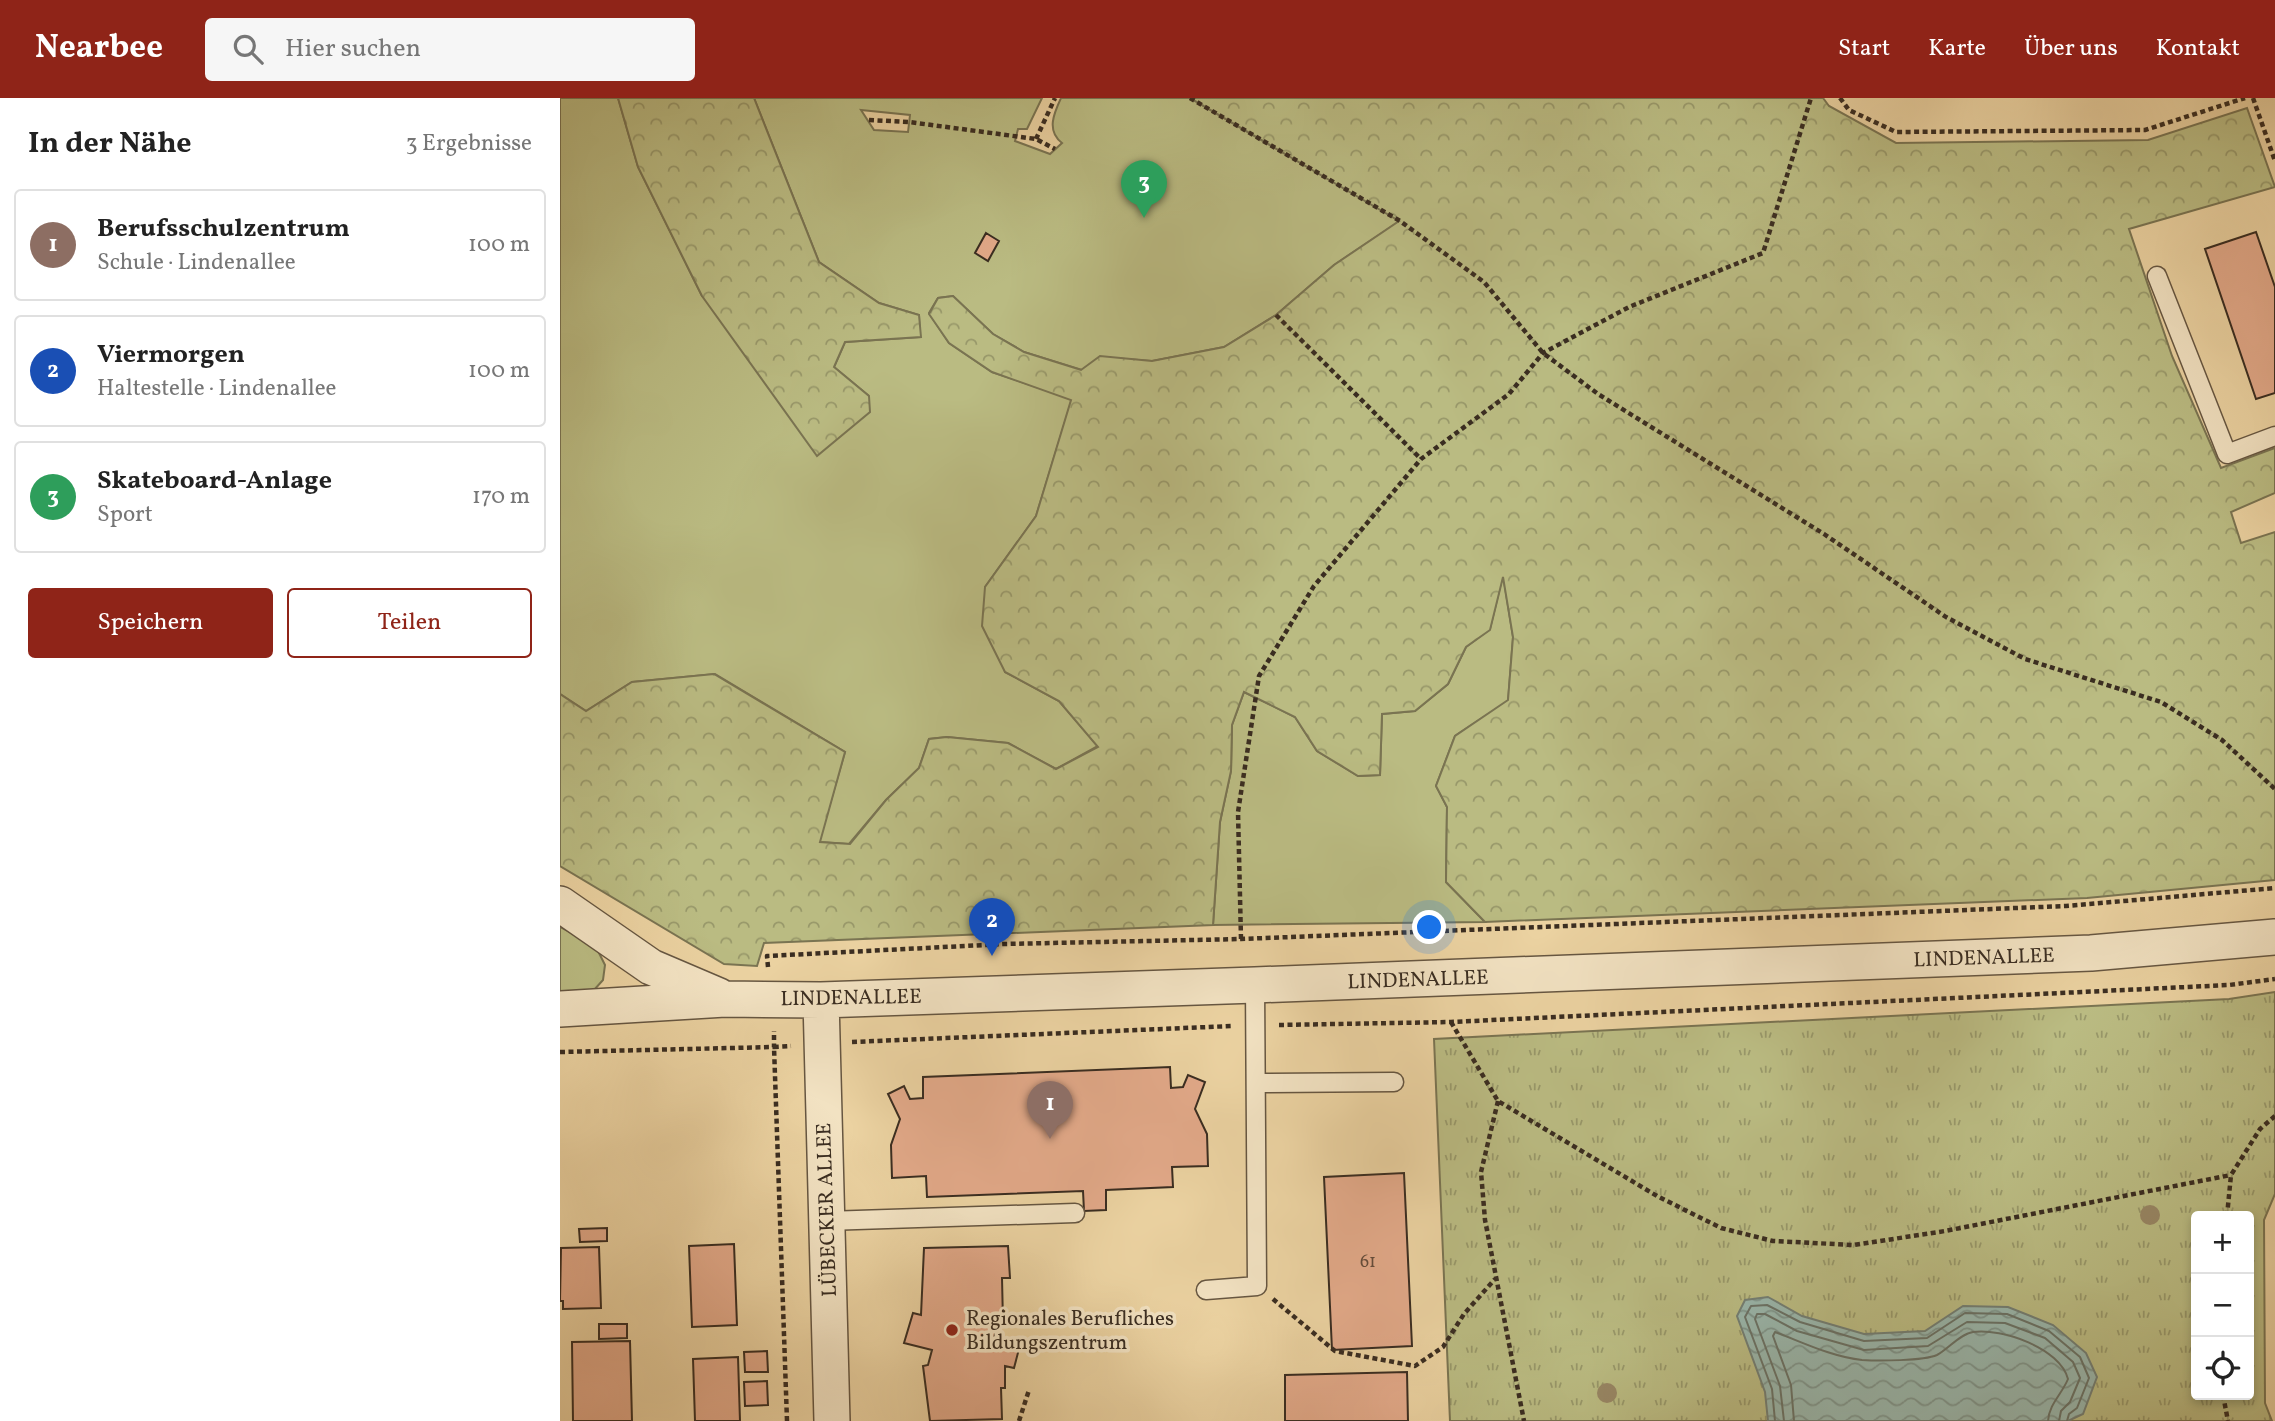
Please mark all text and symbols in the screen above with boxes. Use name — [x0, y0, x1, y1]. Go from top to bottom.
search box — [205, 18, 695, 81]
text: Nearbee — [35, 26, 163, 72]
icon: search — [229, 30, 267, 68]
text: Hier suchen — [285, 31, 421, 67]
text: Start — [1838, 32, 1890, 66]
text: Karte — [1928, 32, 1986, 66]
text: Über uns — [2024, 32, 2118, 66]
text: Kontakt — [2156, 32, 2240, 66]
text: In der Nähe — [28, 123, 192, 165]
text: 3 Ergebnisse — [406, 128, 532, 160]
pin: 3 — [1121, 160, 1167, 218]
text: Berufsschulzentrum — [97, 211, 350, 247]
text: 1 — [48, 229, 58, 261]
text: 100 m — [468, 229, 530, 261]
text: Schule · Lindenallee — [97, 247, 296, 279]
text: Viermorgen — [97, 337, 245, 373]
text: 2 — [47, 355, 59, 387]
text: 100 m — [468, 355, 530, 387]
text: Haltestelle · Lindenallee — [97, 373, 337, 405]
text: Skateboard-Anlage — [97, 463, 332, 499]
text: 3 — [47, 481, 59, 513]
text: 170 m — [472, 481, 530, 513]
text: Sport — [97, 499, 153, 531]
button: Speichern — [28, 588, 273, 658]
button: Teilen — [287, 588, 532, 658]
pin: 2 — [969, 898, 1015, 956]
your location — [1412, 910, 1446, 944]
street label: LINDENALLEE — [1913, 942, 2055, 975]
street label: LINDENALLEE — [1347, 964, 1489, 997]
street label: LINDENALLEE — [780, 983, 922, 1014]
pin: 1 — [1027, 1081, 1073, 1139]
street label: LÜBECKER ALLEE — [810, 1122, 845, 1298]
map controls — [2191, 1211, 2254, 1400]
button: + — [2191, 1211, 2254, 1274]
house number: 61 — [1360, 1250, 1376, 1275]
button: − — [2191, 1274, 2254, 1337]
place label: Regionales Berufliches Bildungszentrum — [966, 1305, 1174, 1358]
marker: Regionales Berufliches Bildungszentrum — [944, 1322, 960, 1338]
button: locate — [2191, 1337, 2254, 1400]

